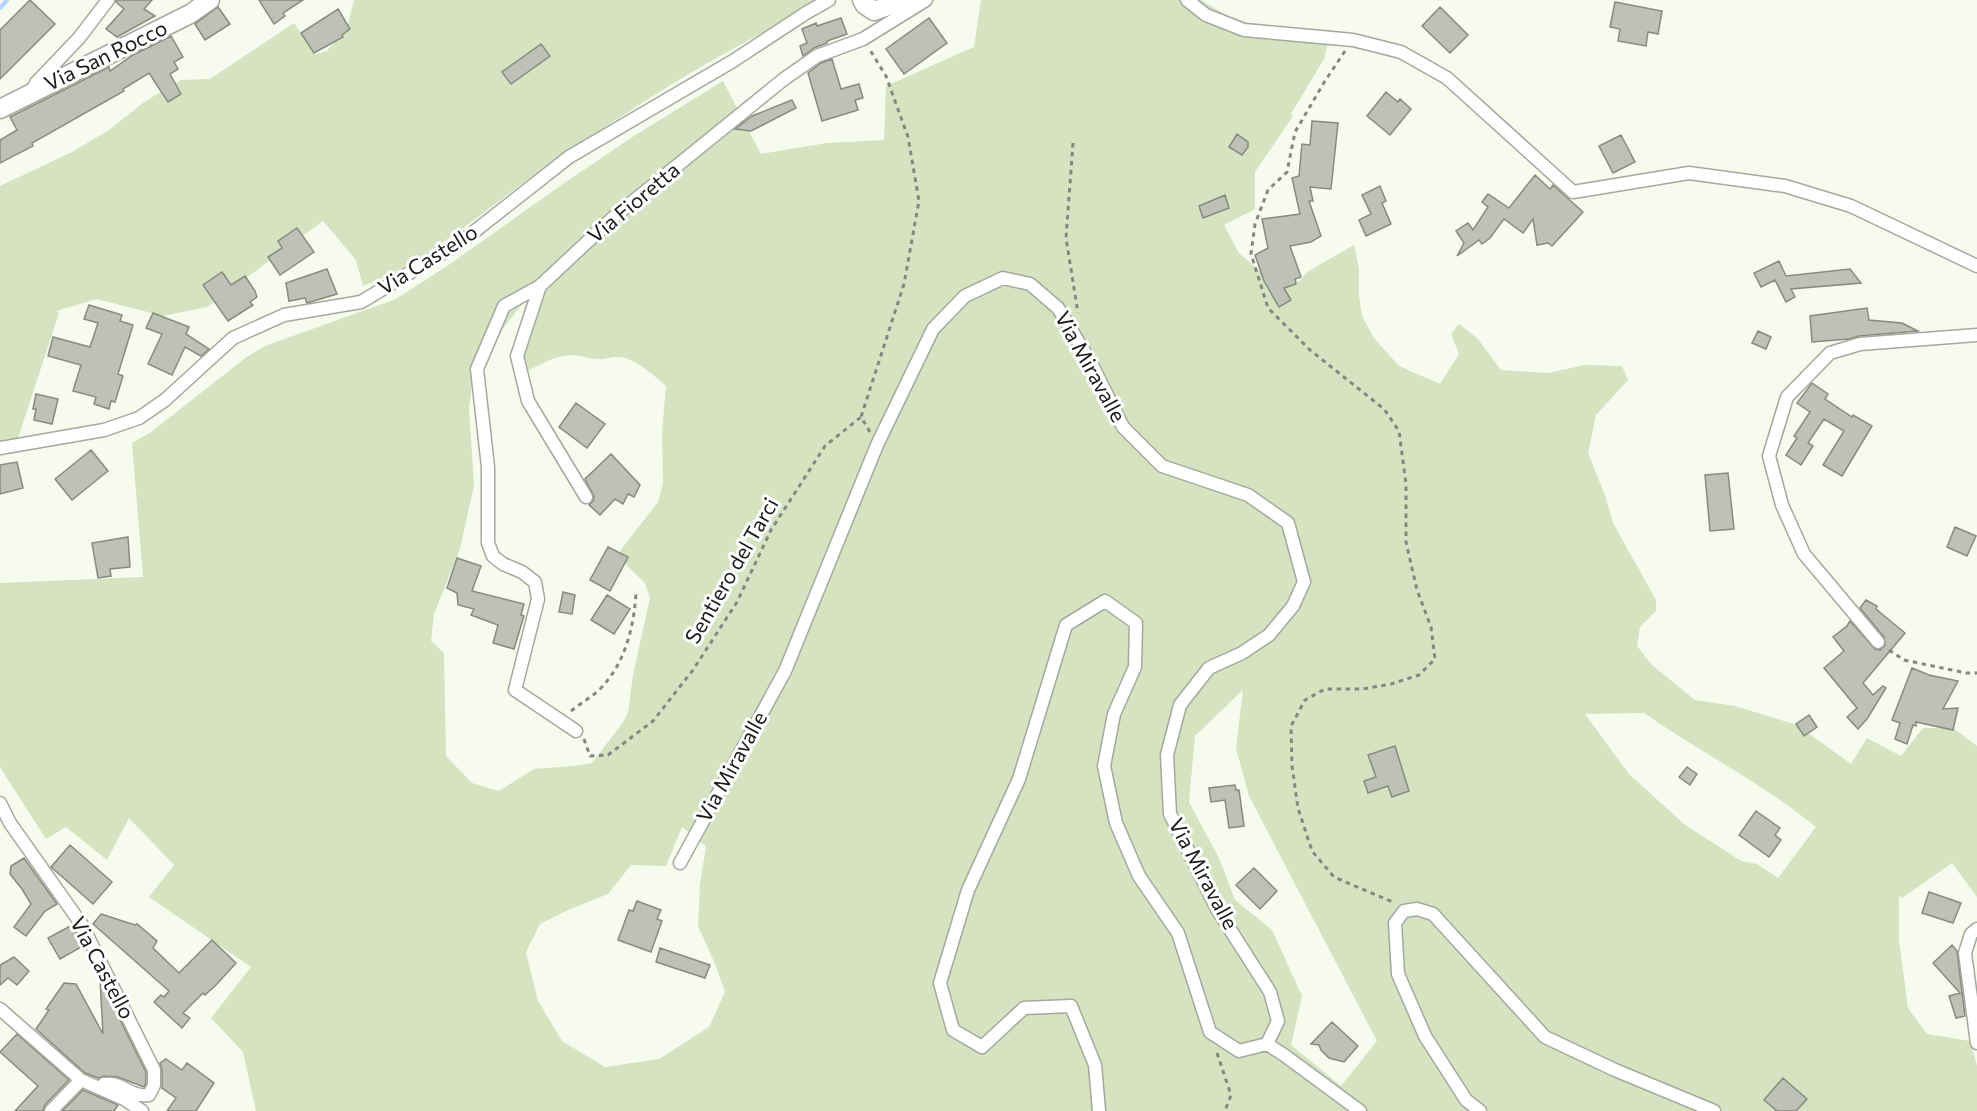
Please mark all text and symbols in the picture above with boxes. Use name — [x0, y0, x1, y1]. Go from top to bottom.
street label: Via San Rocco — [40, 14, 171, 95]
street label: Via Fioretta — [582, 156, 684, 247]
street label: Via Castello — [373, 218, 482, 299]
street label: Via Miravalle — [1051, 307, 1132, 426]
street label: Sentiero del Tarci — [679, 493, 783, 648]
street label: Via Miravalle — [690, 707, 771, 826]
street label: Via Miravalle — [1165, 813, 1244, 933]
street label: Via Castello — [66, 912, 141, 1023]

